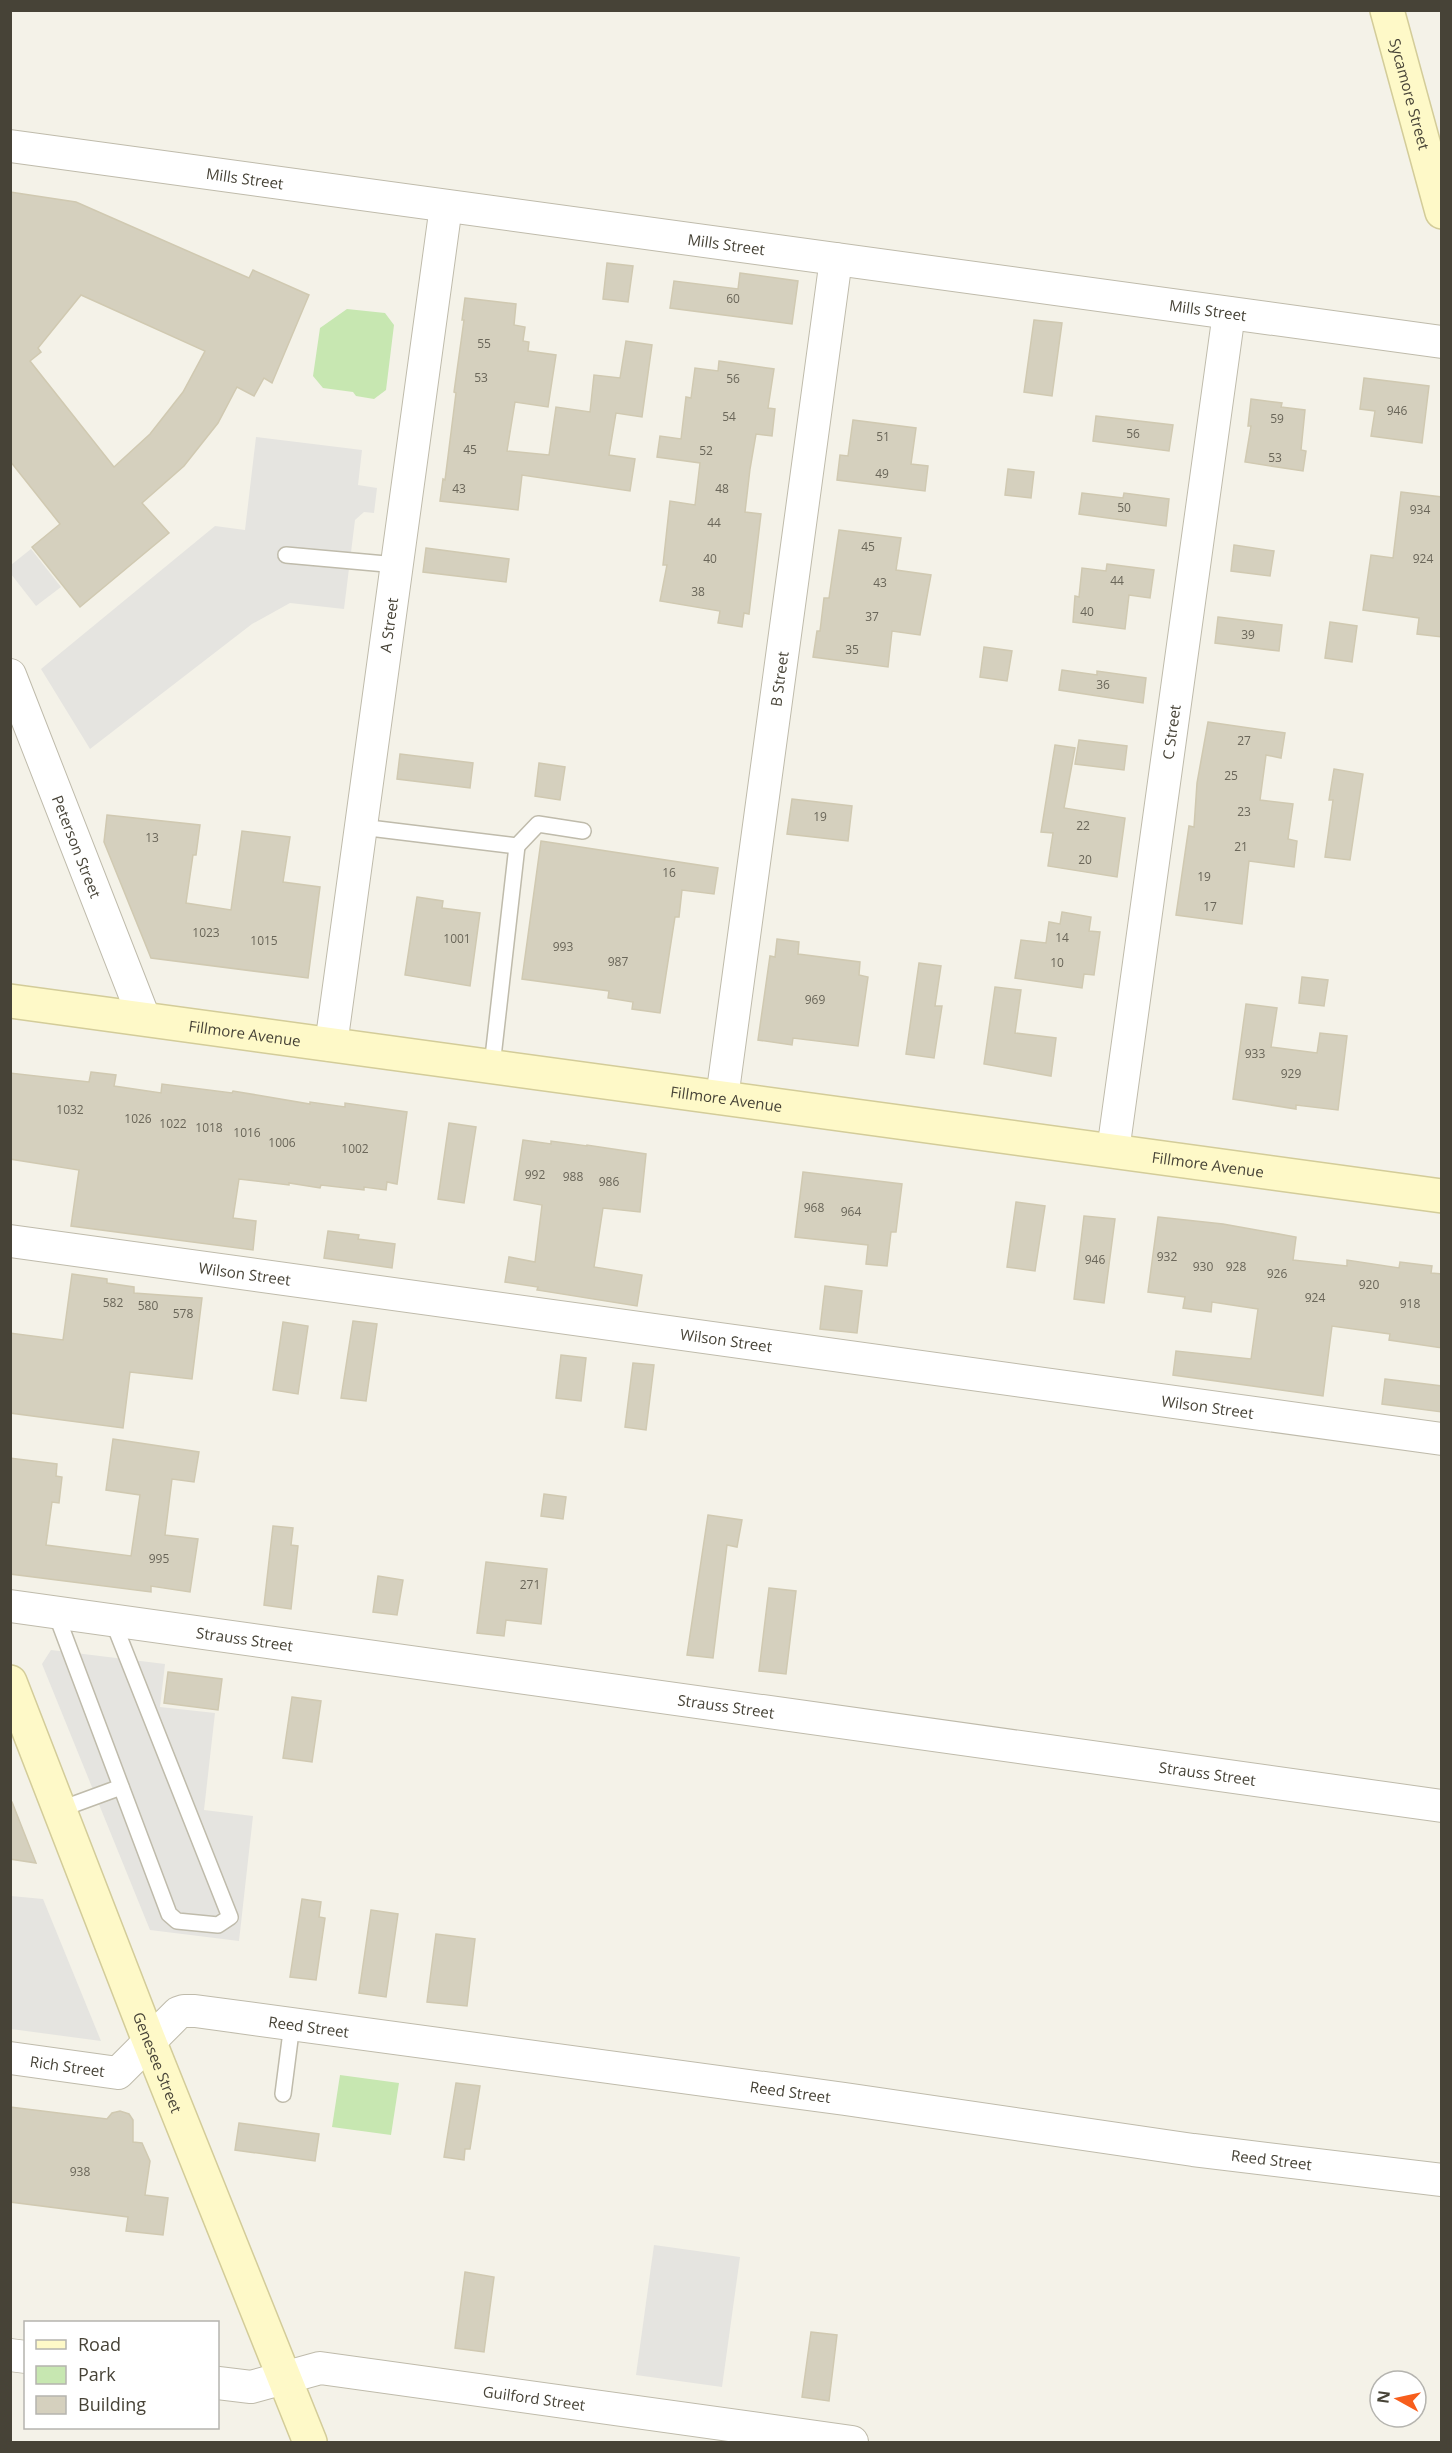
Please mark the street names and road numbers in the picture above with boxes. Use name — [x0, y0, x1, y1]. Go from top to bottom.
street label: Sycamore Street — [1385, 36, 1435, 152]
street label: Mills Street — [205, 163, 285, 193]
street label: Mills Street — [686, 229, 766, 259]
street label: Mills Street — [1168, 295, 1248, 325]
street label: A Street — [375, 596, 402, 654]
street label: B Street — [765, 650, 793, 708]
street label: C Street — [1157, 703, 1185, 761]
street label: Peterson Street — [48, 792, 106, 901]
street label: Fillmore Avenue — [188, 1015, 302, 1050]
street label: Fillmore Avenue — [669, 1081, 784, 1116]
street label: Fillmore Avenue — [1151, 1147, 1265, 1182]
street label: Wilson Street — [197, 1257, 292, 1290]
street label: Wilson Street — [679, 1324, 773, 1356]
street label: Wilson Street — [1160, 1390, 1255, 1423]
street label: Strauss Street — [195, 1622, 294, 1655]
street label: Strauss Street — [676, 1689, 776, 1723]
street label: Strauss Street — [1158, 1757, 1257, 1790]
street label: Genesee Street — [129, 2009, 187, 2116]
street label: Reed Street — [267, 2011, 350, 2042]
street label: Rich Street — [29, 2051, 106, 2081]
street label: Reed Street — [749, 2076, 832, 2107]
street label: Reed Street — [1230, 2145, 1313, 2174]
street label: Guilford Street — [482, 2381, 587, 2415]

